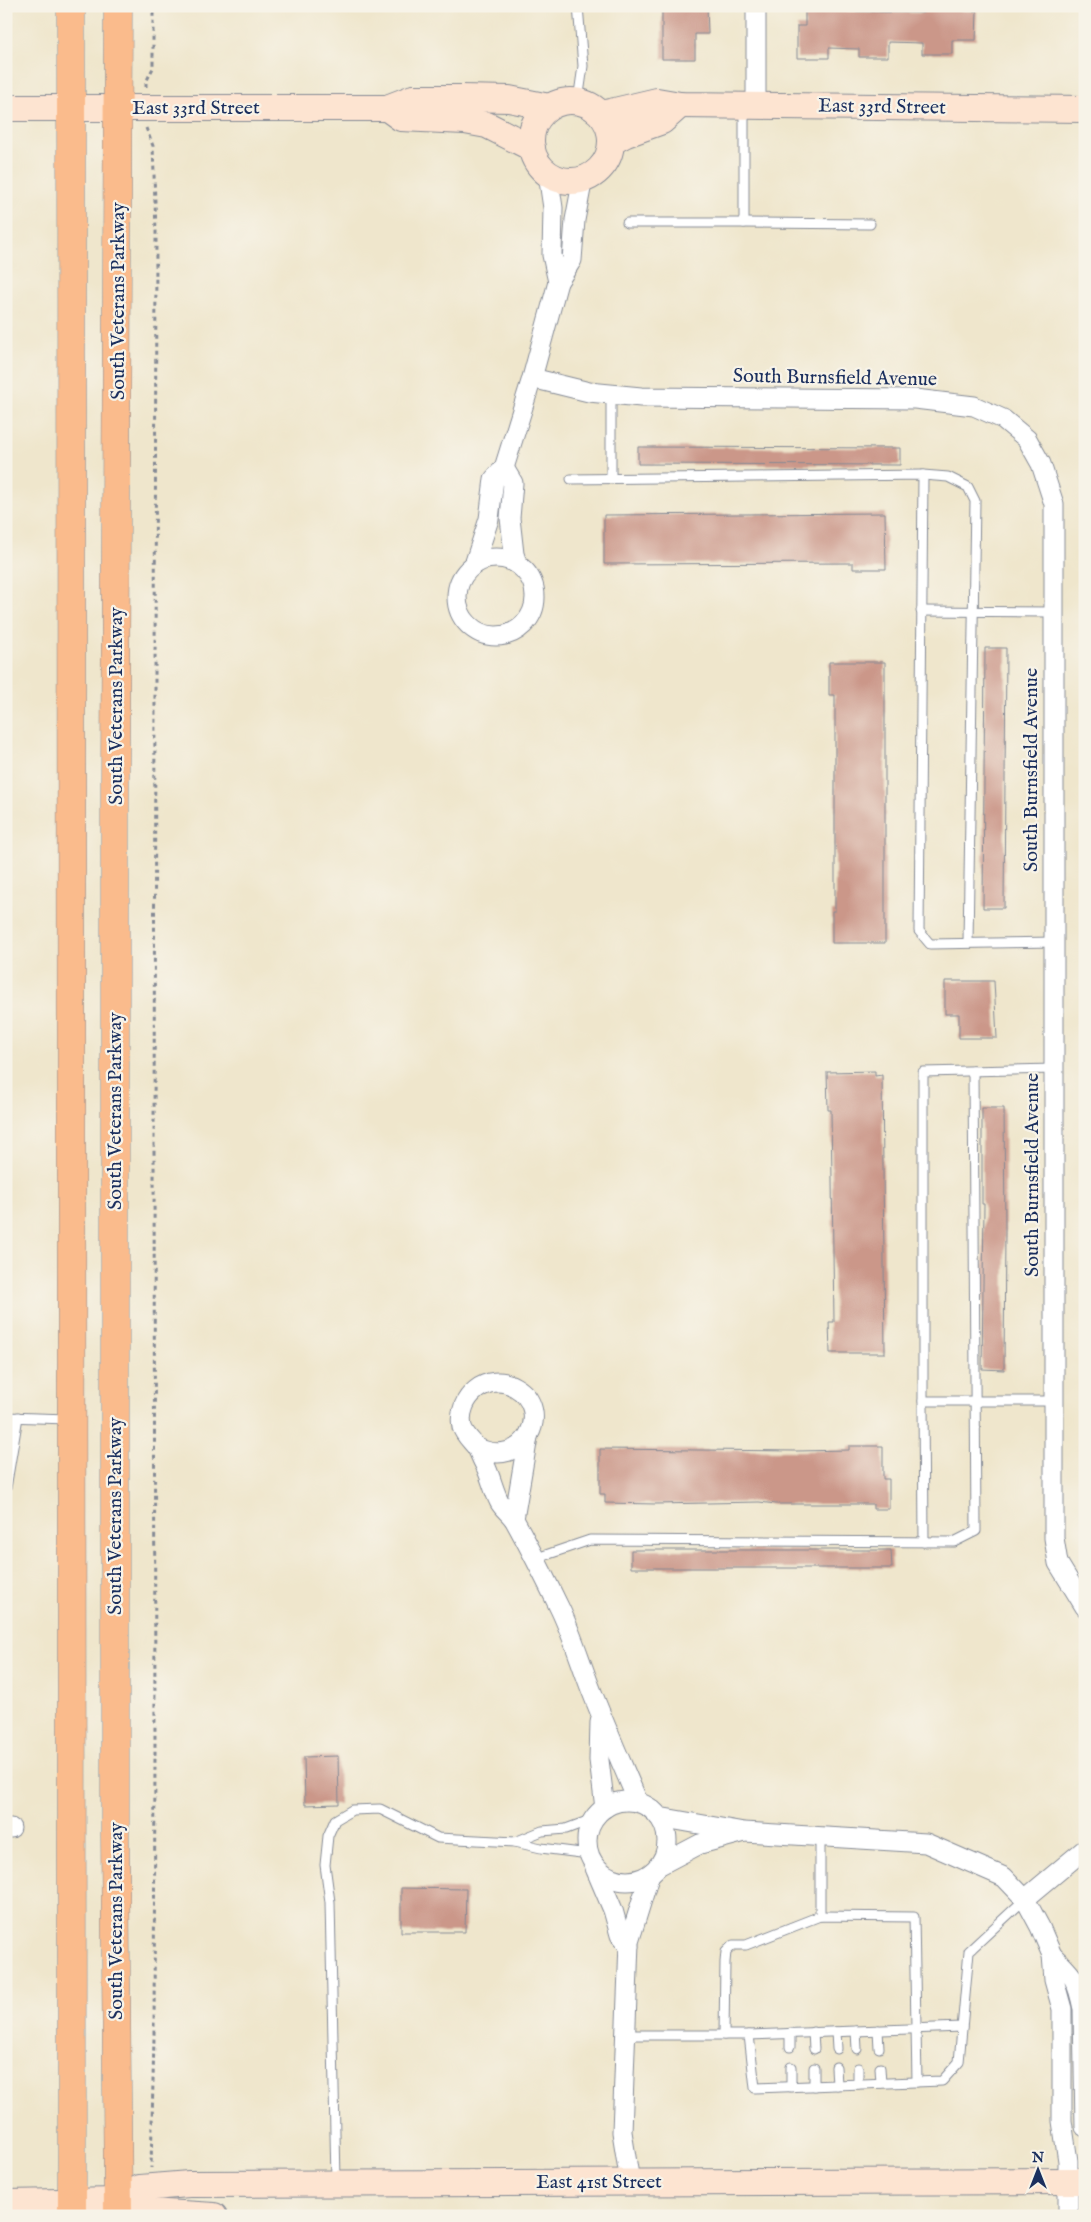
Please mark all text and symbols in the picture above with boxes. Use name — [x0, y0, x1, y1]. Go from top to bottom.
street label: East 33rd Street — [818, 93, 946, 121]
street label: East 33rd Street — [132, 96, 260, 121]
street label: South Veterans Parkway — [106, 202, 131, 400]
street label: South Burnsfield Avenue — [733, 364, 937, 392]
street label: South Veterans Parkway — [104, 607, 129, 805]
street label: South Burnsfield Avenue — [1019, 668, 1044, 872]
street label: South Veterans Parkway — [103, 1012, 128, 1210]
street label: South Burnsfield Avenue — [1020, 1073, 1045, 1277]
street label: South Veterans Parkway — [103, 1417, 128, 1615]
street label: South Veterans Parkway — [104, 1822, 129, 2020]
north arrow — [1014, 2144, 1064, 2194]
text: N — [1031, 2149, 1044, 2167]
street label: East 41st Street — [536, 2170, 662, 2195]

